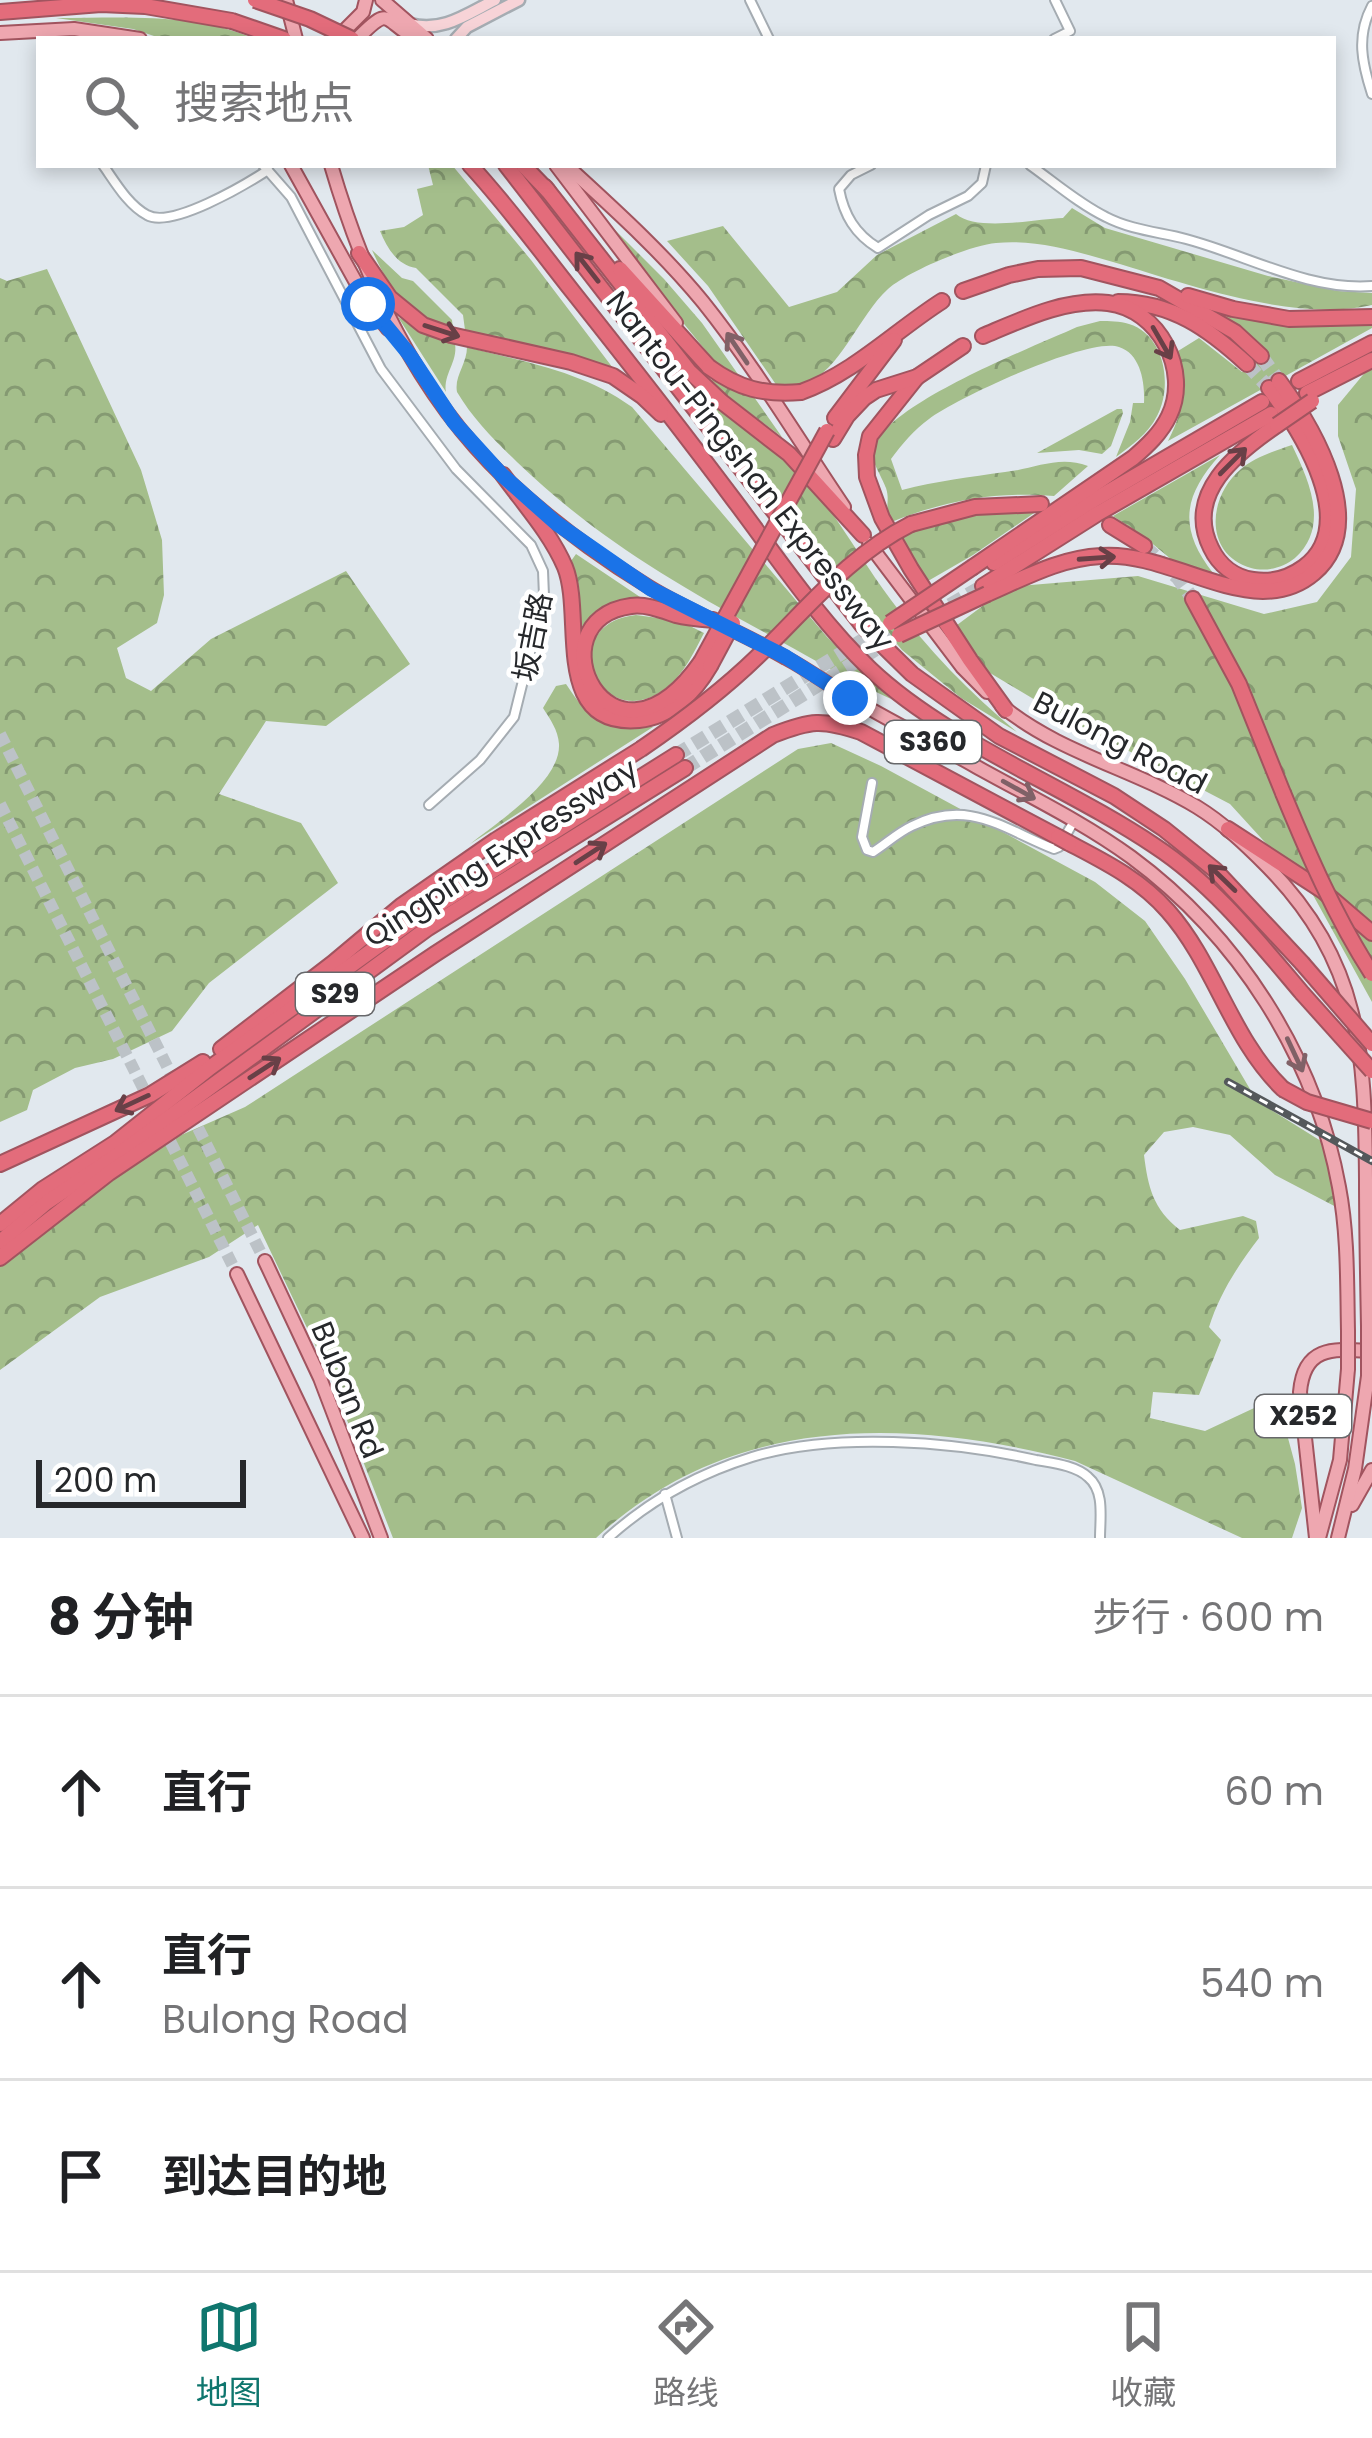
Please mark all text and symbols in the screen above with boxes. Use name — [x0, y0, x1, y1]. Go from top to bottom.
search box — [36, 36, 1336, 168]
icon: search — [78, 69, 144, 135]
text: 搜索地点 — [174, 72, 354, 135]
one-way arrow — [574, 252, 601, 284]
route start — [341, 277, 395, 331]
street label: Nantou-Pingshan Expressway — [596, 282, 905, 660]
one-way arrow — [422, 321, 460, 343]
one-way arrow — [1151, 325, 1175, 360]
one-way arrow — [725, 332, 750, 365]
one-way arrow — [1218, 448, 1247, 476]
one-way arrow — [1077, 546, 1116, 569]
street label: 坂吉路 — [503, 589, 562, 685]
route end — [823, 671, 877, 725]
street label: Bulong Road — [1026, 680, 1214, 805]
road number: S360 — [885, 721, 981, 763]
street label: Qingping Expressway — [355, 748, 646, 957]
one-way arrow — [1001, 779, 1036, 802]
one-way arrow — [573, 841, 607, 866]
one-way arrow — [1208, 864, 1237, 892]
road number: S29 — [296, 973, 374, 1015]
one-way arrow — [1285, 1036, 1307, 1072]
one-way arrow — [248, 1055, 282, 1080]
one-way arrow — [115, 1093, 151, 1115]
street label: Buban Rd — [301, 1315, 394, 1465]
road number: X252 — [1255, 1395, 1351, 1437]
scale bar — [36, 1454, 246, 1507]
text: 200 m — [54, 1457, 157, 1504]
text: 8 分钟 — [48, 1581, 194, 1653]
text: 步行 · 600 m — [1093, 1590, 1324, 1645]
icon: ahead — [48, 1759, 114, 1825]
text: 直行 — [162, 1761, 252, 1824]
text: 60 m — [1224, 1764, 1324, 1819]
text: 直行 — [162, 1924, 252, 1987]
icon: ahead — [48, 1951, 114, 2017]
text: 540 m — [1200, 1956, 1324, 2011]
text: Bulong Road — [162, 1992, 409, 2047]
icon: arrive — [48, 2143, 114, 2209]
text: 到达目的地 — [162, 2145, 387, 2208]
tab: 地图 — [196, 2294, 262, 2418]
tab: 路线 — [653, 2294, 719, 2418]
tab: 收藏 — [1110, 2294, 1176, 2418]

